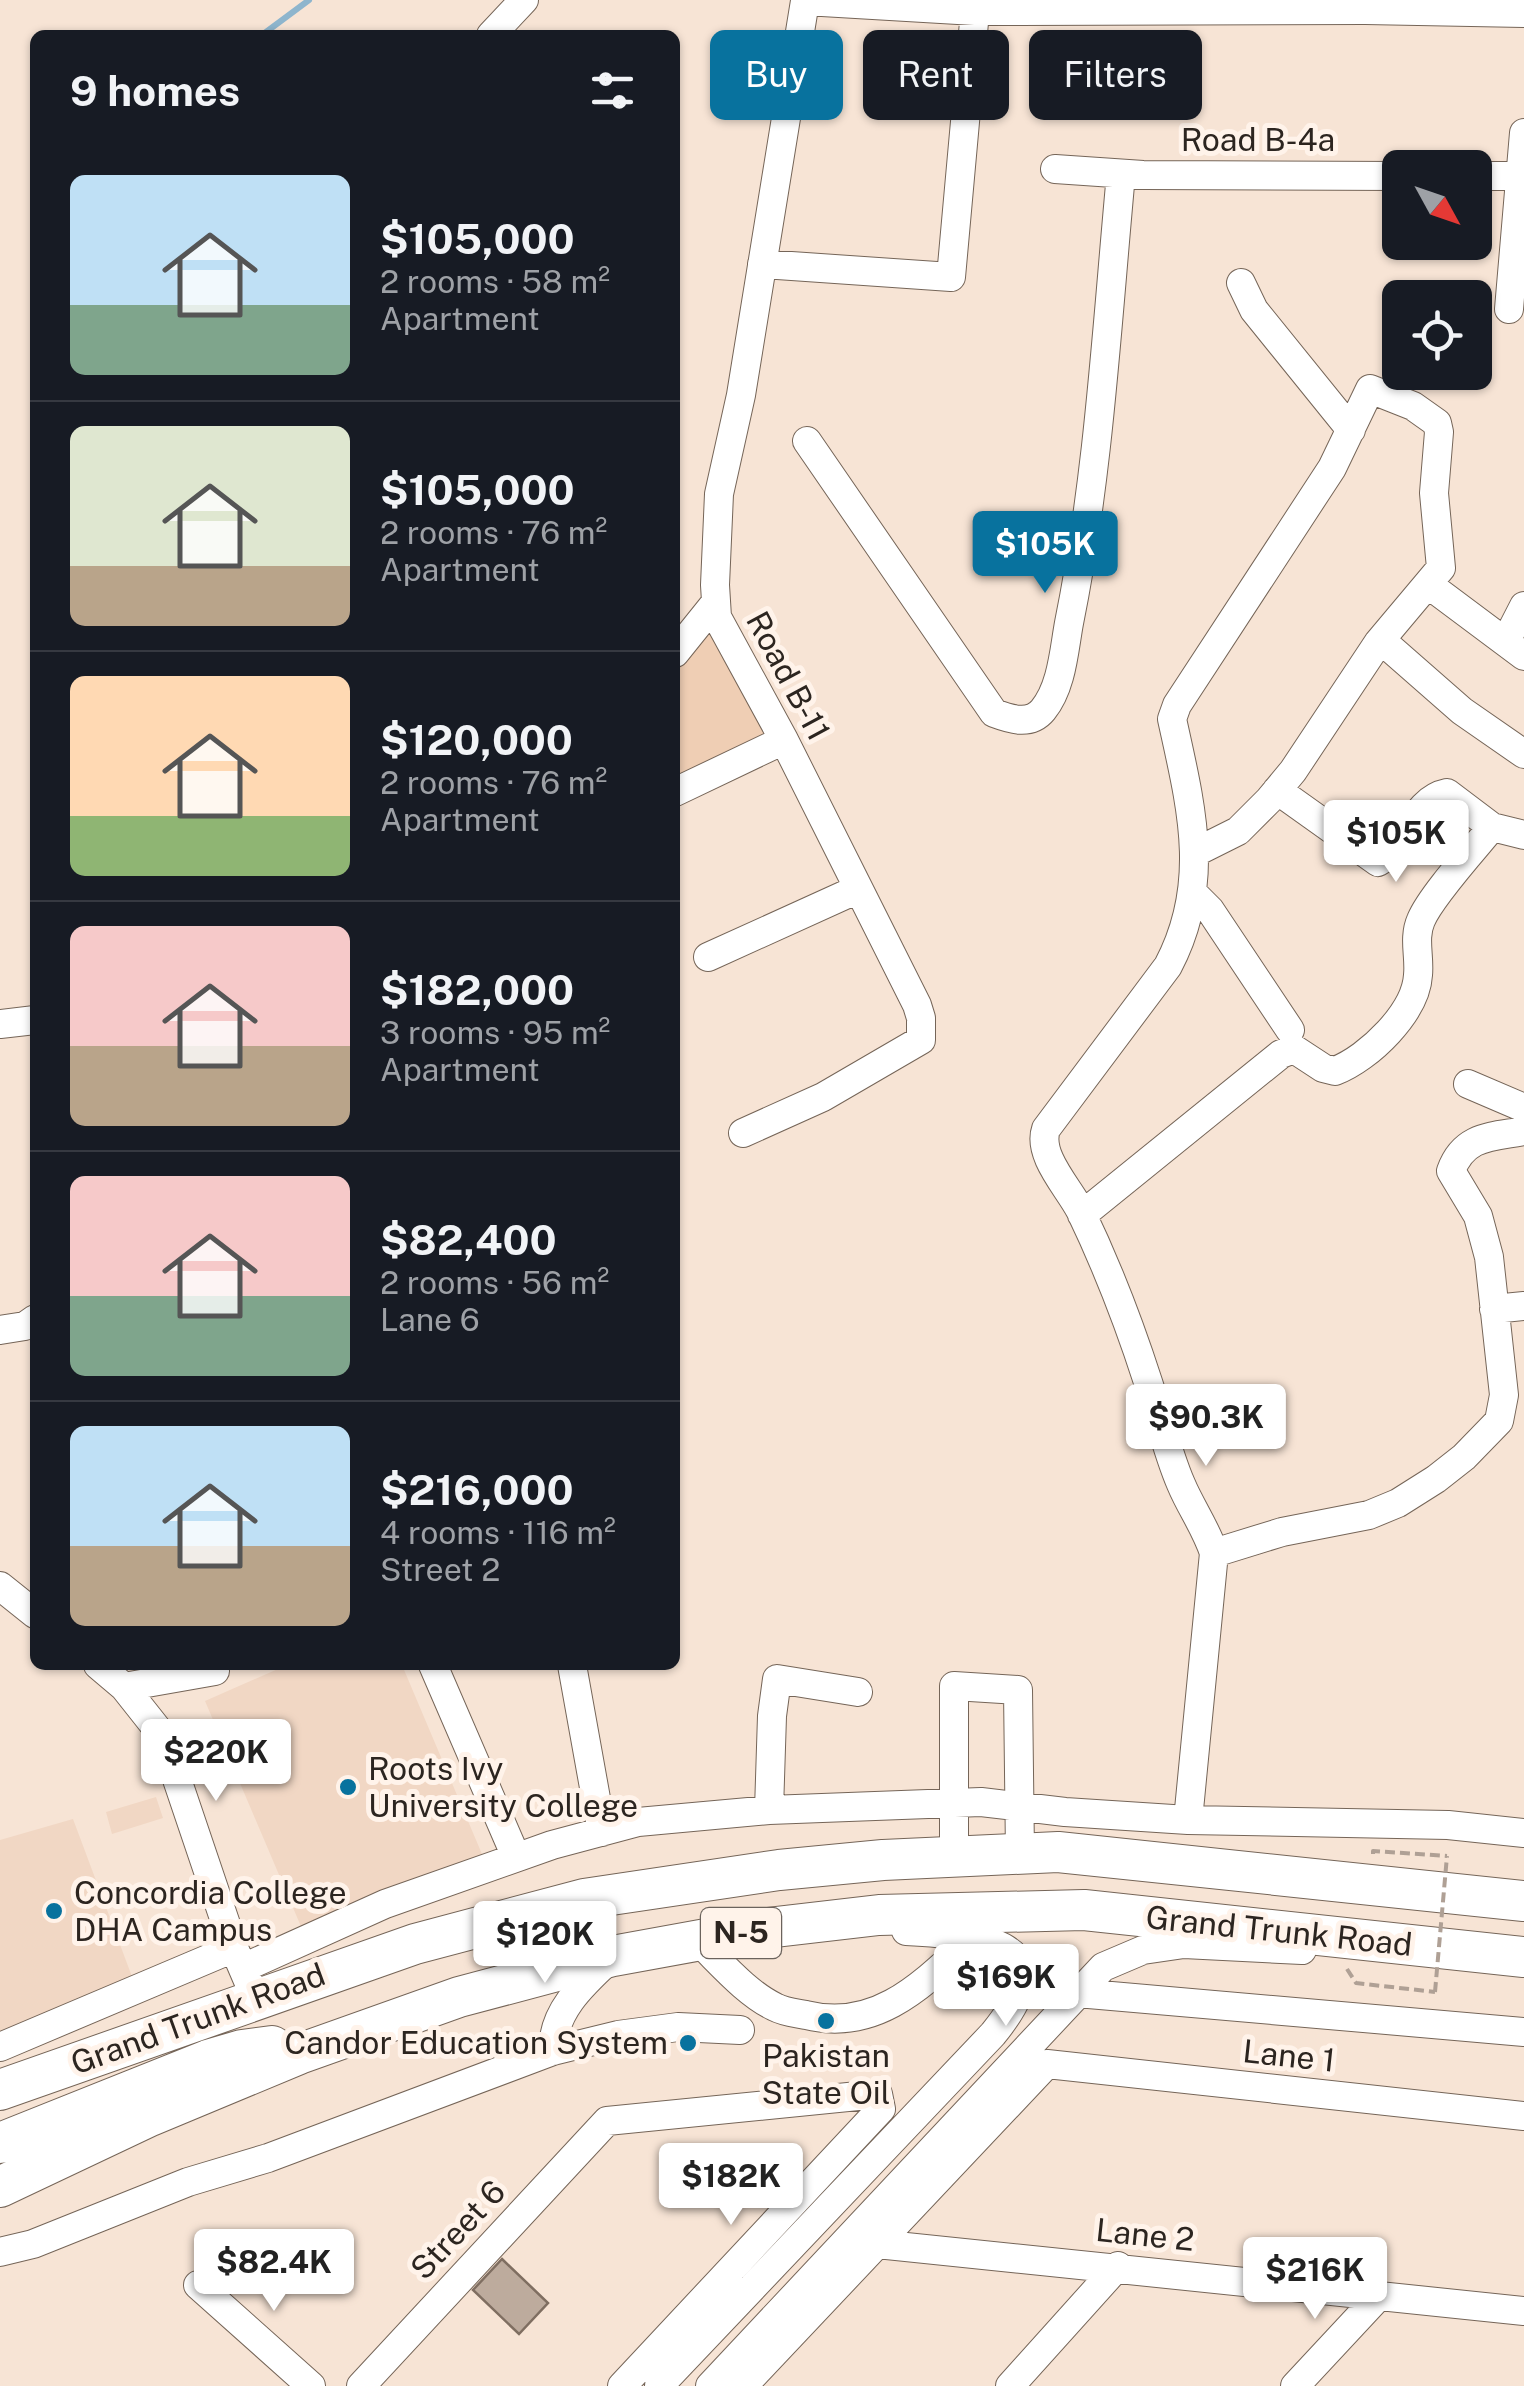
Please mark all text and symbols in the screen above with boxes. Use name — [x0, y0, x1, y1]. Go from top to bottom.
chip: Buy — [710, 30, 843, 120]
chip: Rent — [863, 30, 1009, 120]
chip: Filters — [1029, 30, 1202, 120]
icon: filters — [585, 63, 640, 118]
text: 9 homes — [70, 66, 240, 115]
street label: Road B-4a — [1181, 121, 1335, 158]
north arrow — [1382, 150, 1492, 260]
map controls — [1382, 150, 1492, 390]
text: $105,000 — [380, 214, 575, 263]
icon: home — [150, 215, 270, 335]
text: 2 rooms · 58 m² — [380, 263, 610, 300]
button: locate — [1382, 280, 1492, 390]
text: Apartment — [380, 300, 540, 337]
text: $105,000 — [380, 465, 575, 514]
icon: home — [150, 466, 270, 586]
pin: $105K — [975, 511, 1115, 596]
text: 2 rooms · 76 m² — [380, 514, 607, 551]
text: $105K — [995, 525, 1095, 562]
text: Apartment — [380, 551, 540, 588]
street label: Road B-11 — [739, 605, 838, 746]
text: $120,000 — [380, 715, 573, 764]
icon: home — [150, 716, 270, 836]
text: 2 rooms · 76 m² — [380, 764, 607, 801]
pin: $105K — [1326, 800, 1466, 885]
text: Apartment — [380, 801, 540, 838]
text: $105K — [1346, 814, 1446, 851]
text: $182,000 — [380, 965, 574, 1014]
icon: home — [150, 966, 270, 1086]
text: 3 rooms · 95 m² — [380, 1014, 610, 1051]
text: Apartment — [380, 1051, 540, 1088]
text: $82,400 — [380, 1215, 557, 1264]
icon: home — [150, 1216, 270, 1336]
text: 2 rooms · 56 m² — [380, 1264, 609, 1301]
text: Lane 6 — [380, 1301, 480, 1338]
pin: $90.3K — [1125, 1384, 1287, 1469]
text: $90.3K — [1148, 1398, 1264, 1435]
text: $216,000 — [380, 1465, 574, 1514]
icon: home — [150, 1466, 270, 1586]
text: 4 rooms · 116 m² — [380, 1514, 616, 1551]
text: Street 2 — [380, 1551, 500, 1588]
pin: $220K — [146, 1719, 286, 1804]
text: $220K — [163, 1733, 269, 1770]
place label: Roots Ivy University College — [368, 1750, 638, 1824]
marker: Roots Ivy University College — [337, 1776, 359, 1798]
place label: Concordia College DHA Campus — [74, 1874, 347, 1948]
street label: Grand Trunk Road — [1144, 1898, 1414, 1963]
marker: Concordia College DHA Campus — [43, 1900, 65, 1922]
pin: $120K — [475, 1901, 615, 1986]
road number: N-5 — [701, 1908, 781, 1958]
text: $120K — [495, 1915, 595, 1952]
pin: $169K — [936, 1944, 1076, 2029]
street label: Grand Trunk Road — [66, 1955, 330, 2082]
text: $169K — [956, 1958, 1056, 1995]
marker: Pakistan State Oil — [815, 2010, 837, 2032]
place label: Candor Education System — [284, 2024, 668, 2061]
marker: Candor Education System — [677, 2032, 699, 2054]
street label: Lane 1 — [1241, 2032, 1337, 2079]
place label: Pakistan State Oil — [762, 2037, 890, 2111]
pin: $182K — [661, 2143, 801, 2228]
text: $182K — [681, 2157, 781, 2194]
street label: Street 6 — [403, 2173, 512, 2287]
street label: Lane 2 — [1094, 2211, 1196, 2258]
pin: $82.4K — [193, 2229, 355, 2314]
pin: $216K — [1245, 2237, 1385, 2322]
text: $82.4K — [216, 2243, 332, 2280]
text: $216K — [1265, 2251, 1365, 2288]

